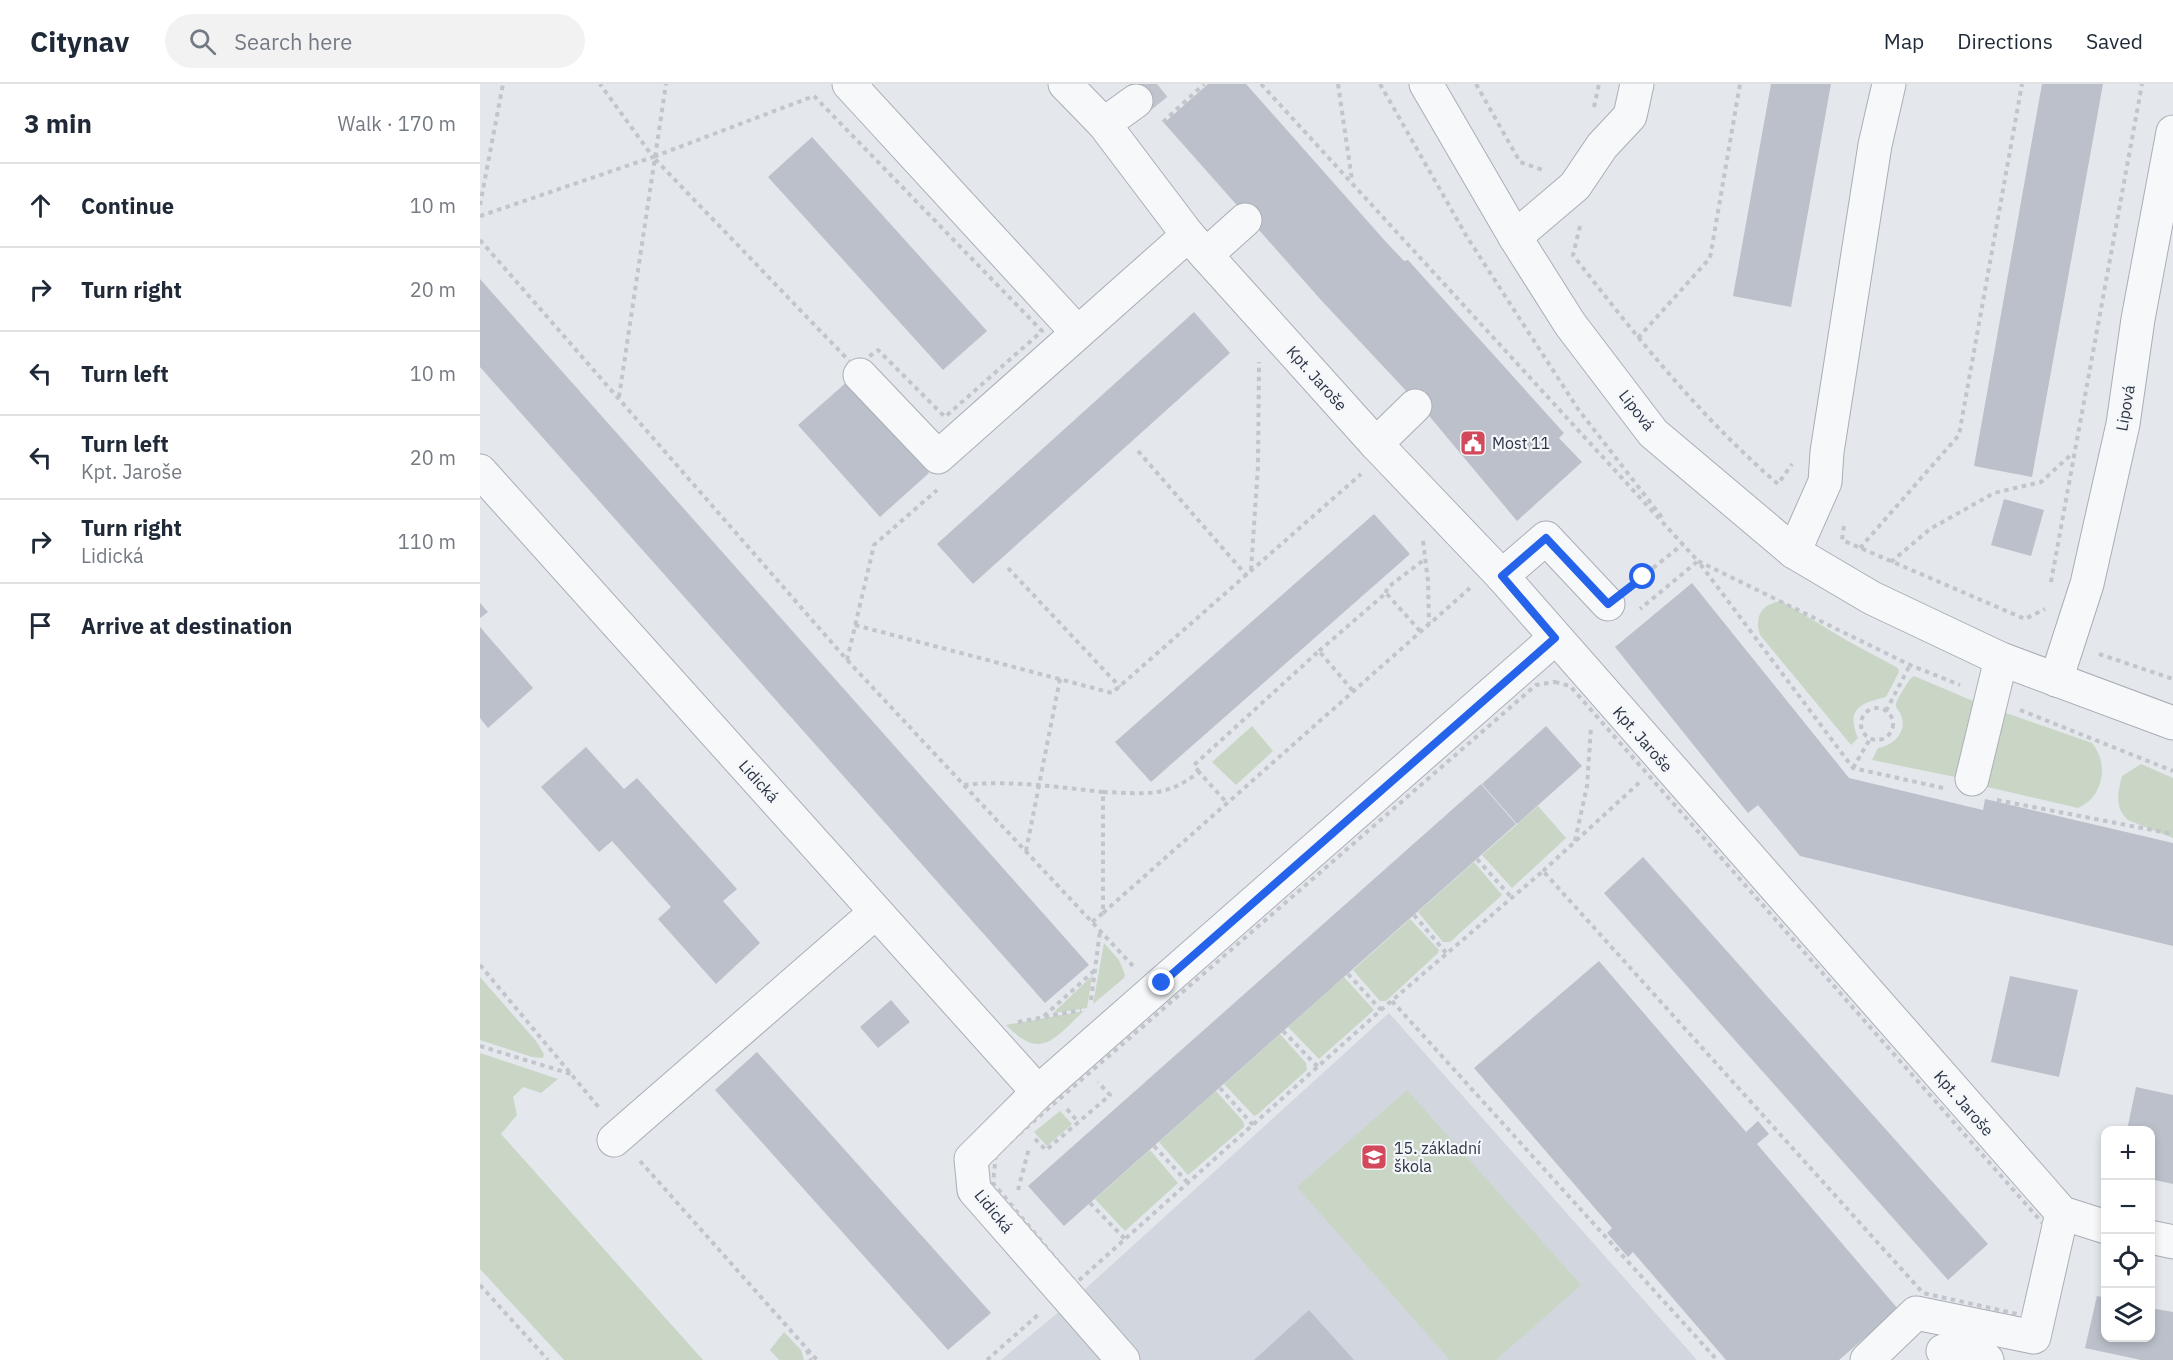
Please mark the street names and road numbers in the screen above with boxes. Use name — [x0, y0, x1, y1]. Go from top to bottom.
street label: Kpt. Jaroše — [1282, 341, 1352, 415]
street label: Lipová — [2111, 383, 2139, 433]
street label: Lipová — [1615, 386, 1659, 435]
street label: Kpt. Jaroše — [1609, 702, 1677, 776]
street label: Lidická — [735, 756, 784, 807]
street label: Kpt. Jaroše — [1930, 1066, 1998, 1140]
street label: Lidická — [970, 1185, 1018, 1237]

